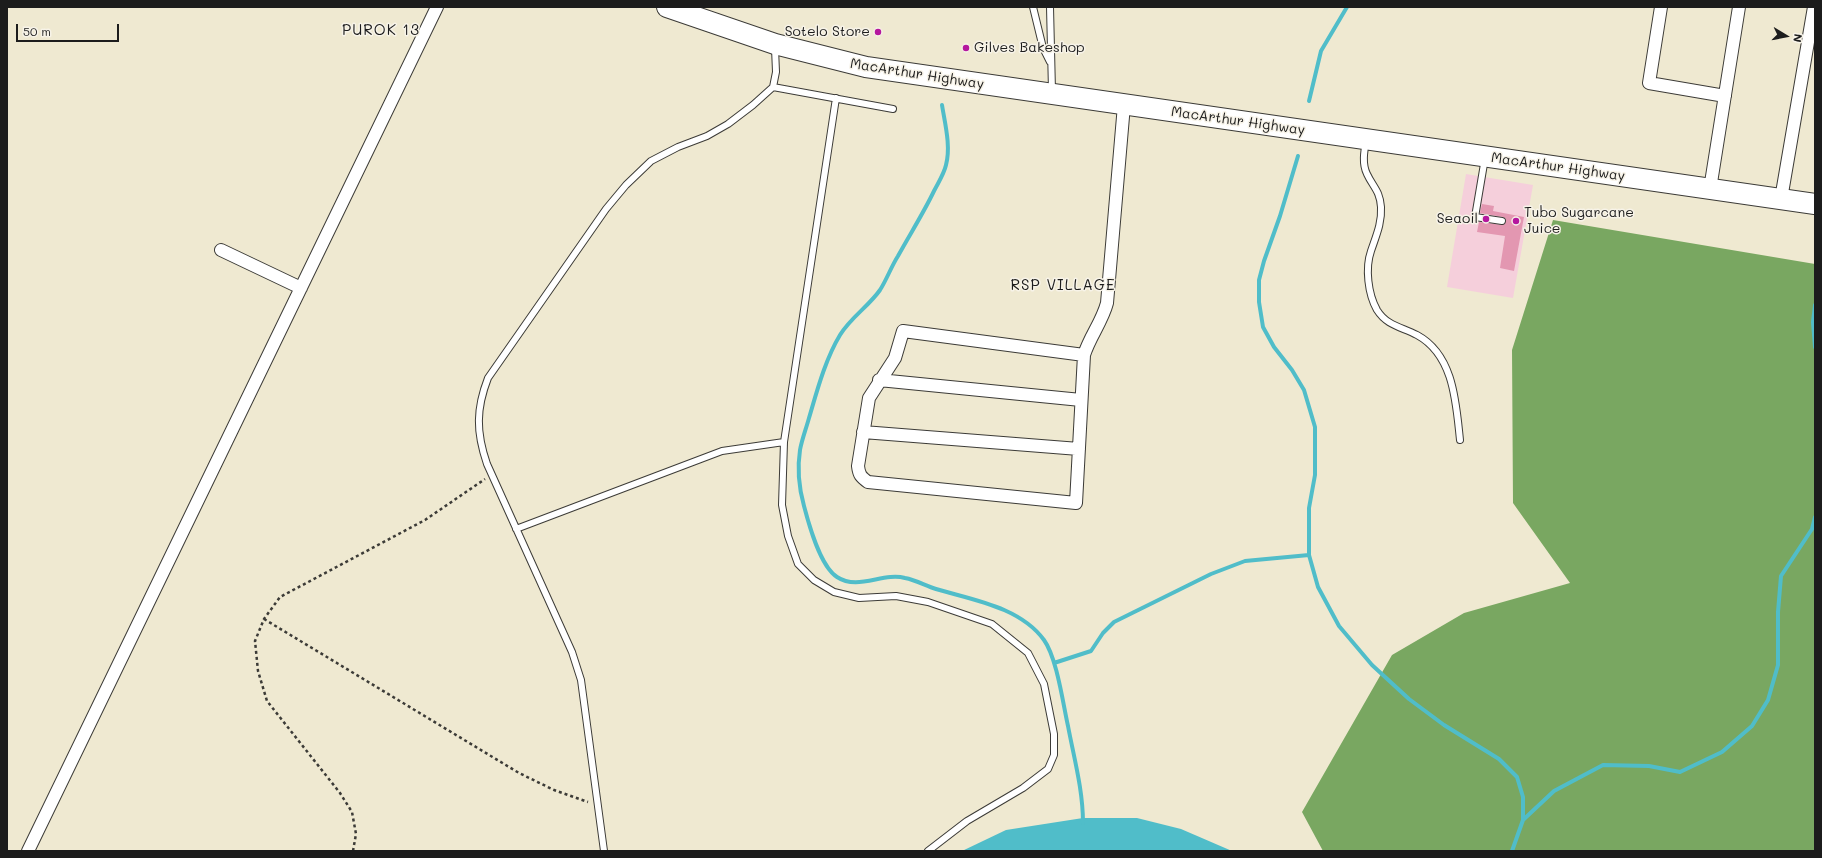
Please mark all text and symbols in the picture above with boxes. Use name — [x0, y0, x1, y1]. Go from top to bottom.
scale bar — [18, 16, 121, 42]
north arrow — [1766, 16, 1806, 56]
district label: PUROK 13 — [342, 21, 420, 39]
text: 50 m — [23, 23, 51, 39]
place label: Sotelo Store — [785, 24, 870, 40]
marker: Sotelo Store — [873, 27, 883, 37]
text: N — [1790, 33, 1806, 44]
place label: Gilves Bakeshop — [974, 40, 1085, 56]
marker: Gilves Bakeshop — [961, 43, 971, 53]
street label: MacArthur Highway — [849, 55, 985, 93]
street label: MacArthur Highway — [1170, 103, 1306, 139]
street label: MacArthur Highway — [1490, 149, 1626, 185]
place label: Tubo Sugarcane Juice — [1524, 205, 1634, 238]
place label: Seaoil — [1437, 211, 1478, 227]
marker: Seaoil — [1481, 214, 1491, 224]
marker: Tubo Sugarcane Juice — [1511, 216, 1521, 226]
district label: RSP VILLAGE — [1010, 276, 1116, 294]

